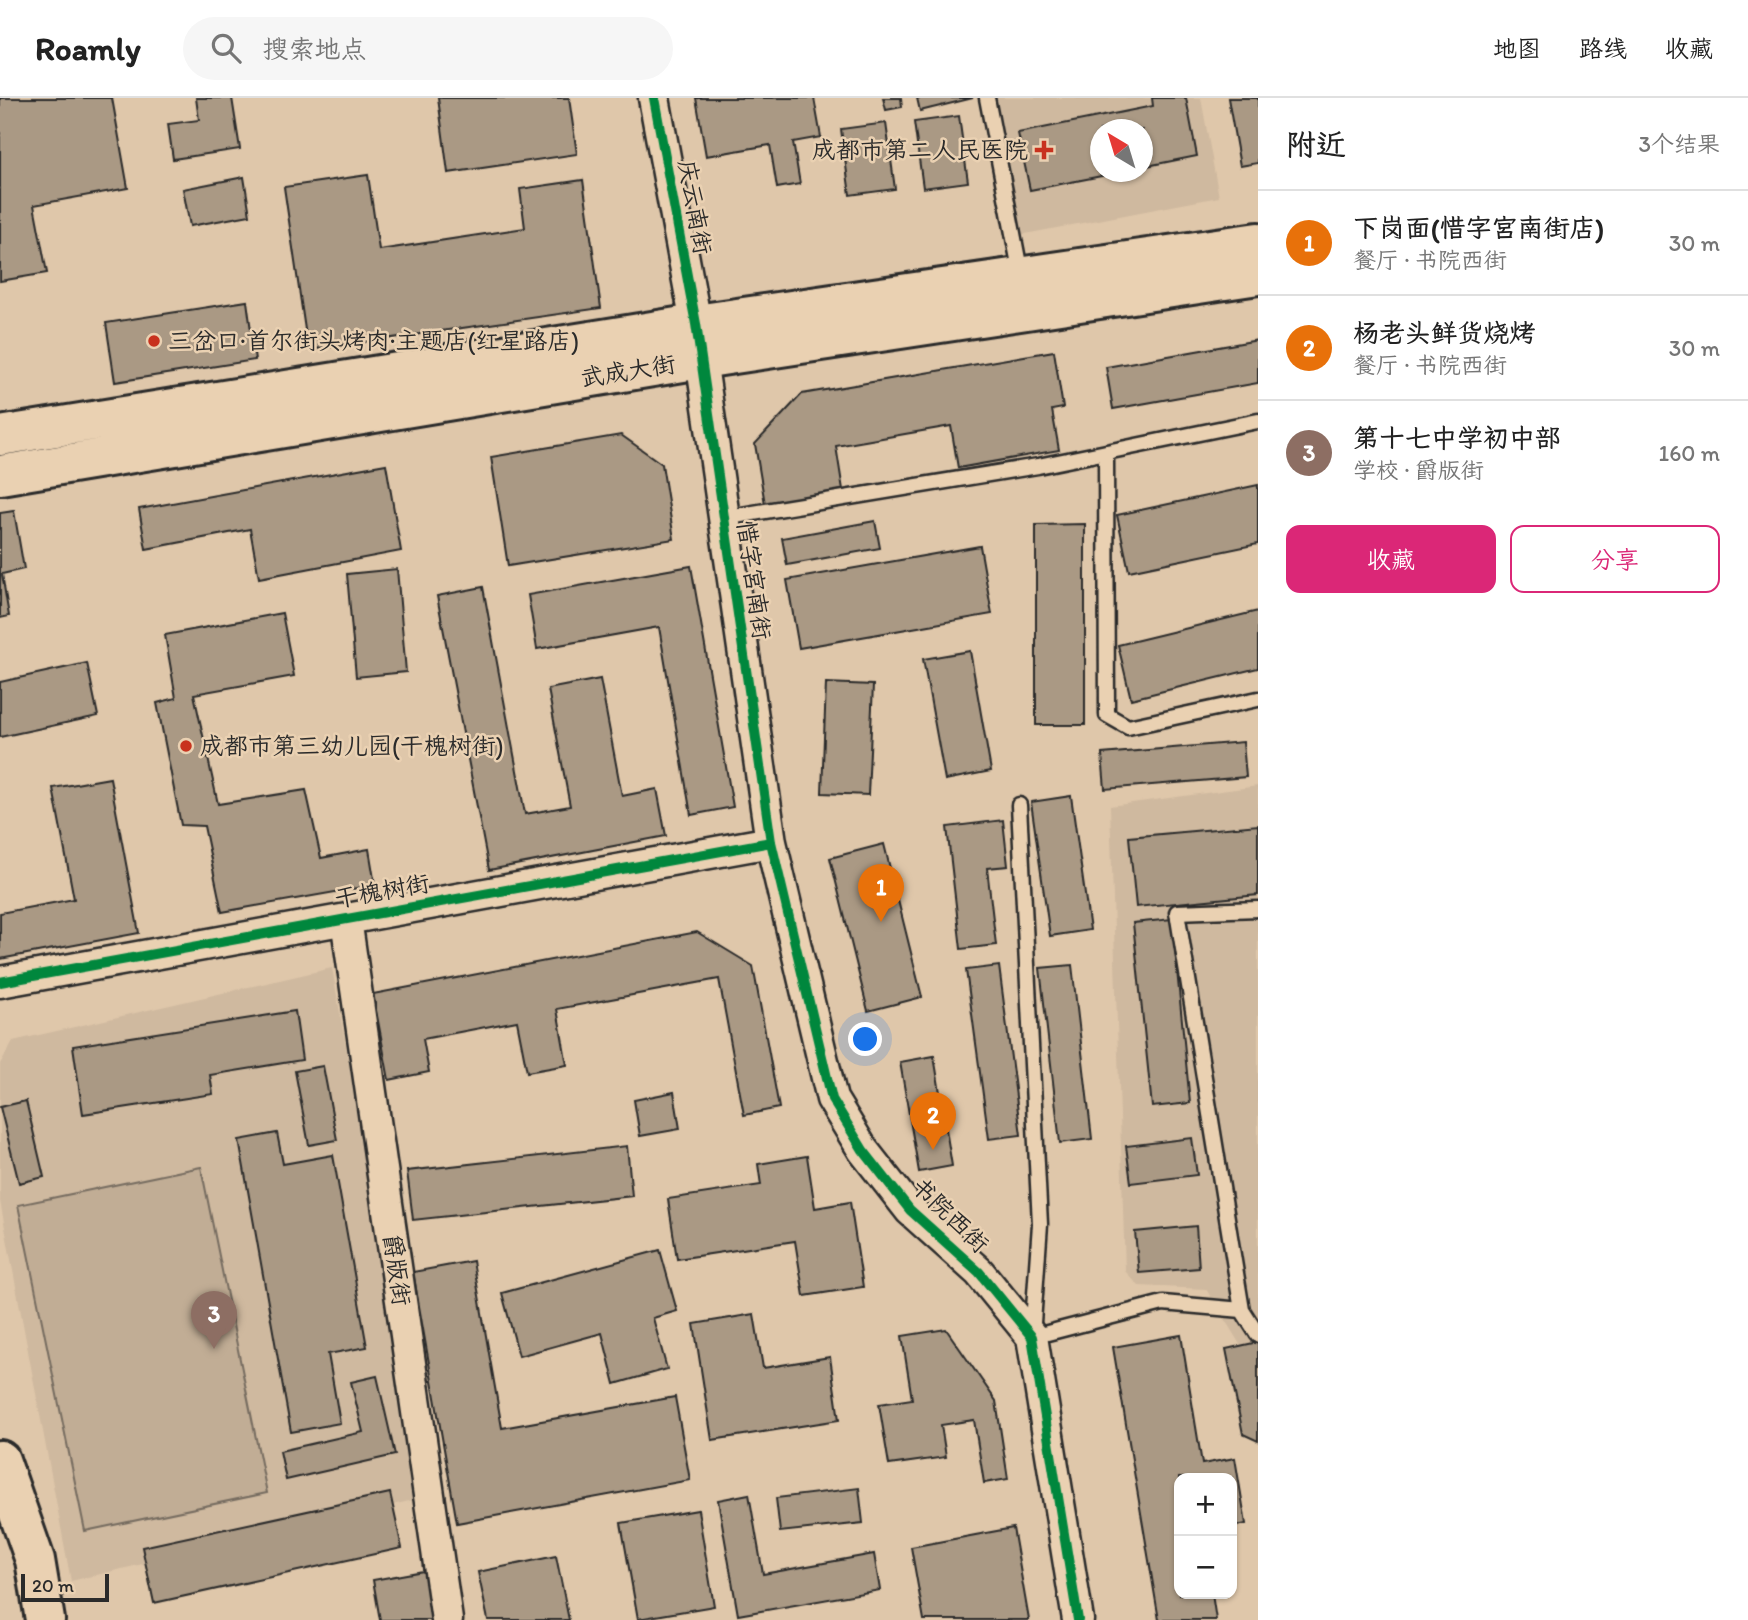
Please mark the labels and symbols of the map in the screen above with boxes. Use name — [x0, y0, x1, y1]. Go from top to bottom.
north arrow — [1090, 119, 1153, 182]
place label: 成都市第二人民医院 — [812, 135, 1028, 164]
marker: 成都市第二人民医院 — [1034, 140, 1054, 160]
street label: 庆云南街 — [673, 157, 718, 257]
place label: 三岔口·首尔街头烤肉·主题店(红星路店) — [168, 326, 579, 355]
marker: 三岔口·首尔街头烤肉·主题店(红星路店) — [146, 333, 162, 349]
street label: 武成大街 — [578, 349, 678, 392]
street label: 惜字宫南街 — [732, 518, 777, 641]
place label: 成都市第三幼儿园(干槐树街) — [200, 731, 504, 760]
marker: 成都市第三幼儿园(干槐树街) — [178, 738, 194, 754]
pin: 1 — [858, 864, 904, 922]
street label: 干槐树街 — [332, 868, 432, 913]
your location — [848, 1022, 882, 1056]
pin: 2 — [910, 1092, 956, 1150]
street label: 书院西街 — [906, 1171, 995, 1258]
street label: 爵版街 — [378, 1232, 417, 1308]
pin: 3 — [191, 1291, 237, 1349]
scale bar — [21, 1571, 108, 1603]

